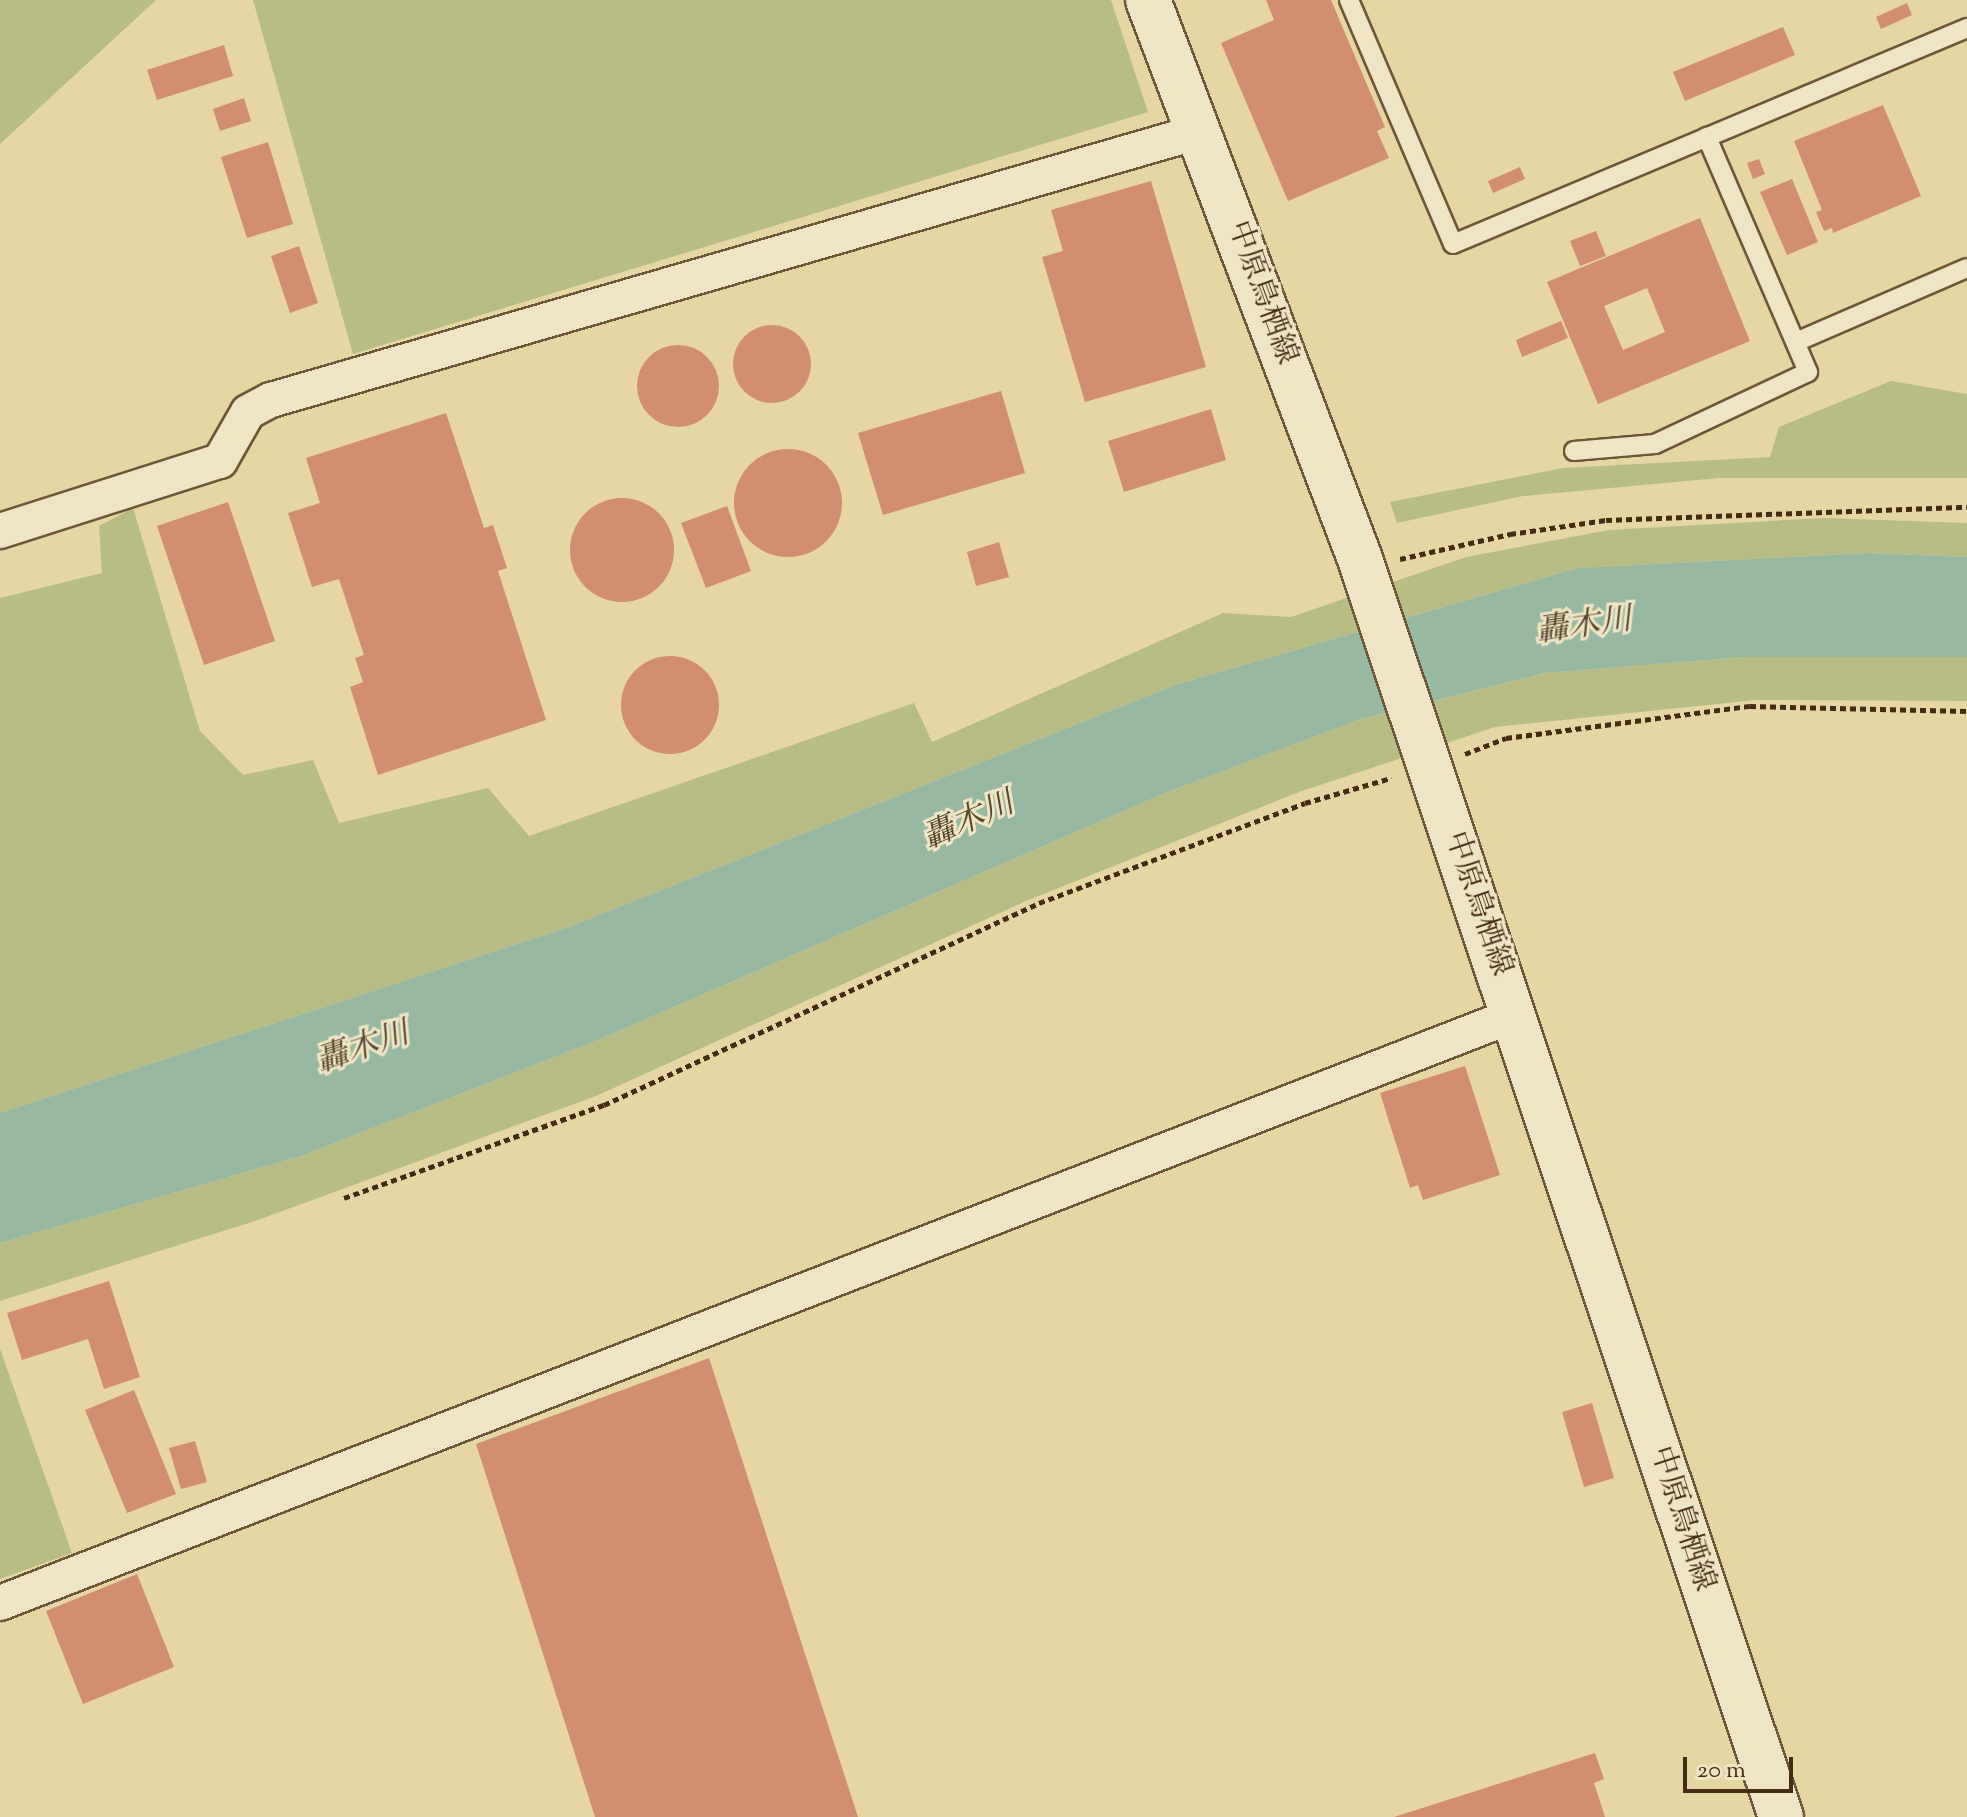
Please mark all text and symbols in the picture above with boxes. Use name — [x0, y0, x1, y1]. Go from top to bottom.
street label: 中原鳥栖線 — [1218, 216, 1304, 370]
water label: 轟木川 — [1534, 601, 1634, 653]
water label: 轟木川 — [917, 785, 1021, 859]
street label: 中原鳥栖線 — [1436, 827, 1518, 981]
water label: 轟木川 — [311, 1015, 415, 1083]
street label: 中原鳥栖線 — [1641, 1442, 1721, 1596]
scale bar — [1687, 1741, 1797, 1791]
text: 20 m — [1697, 1754, 1746, 1788]

